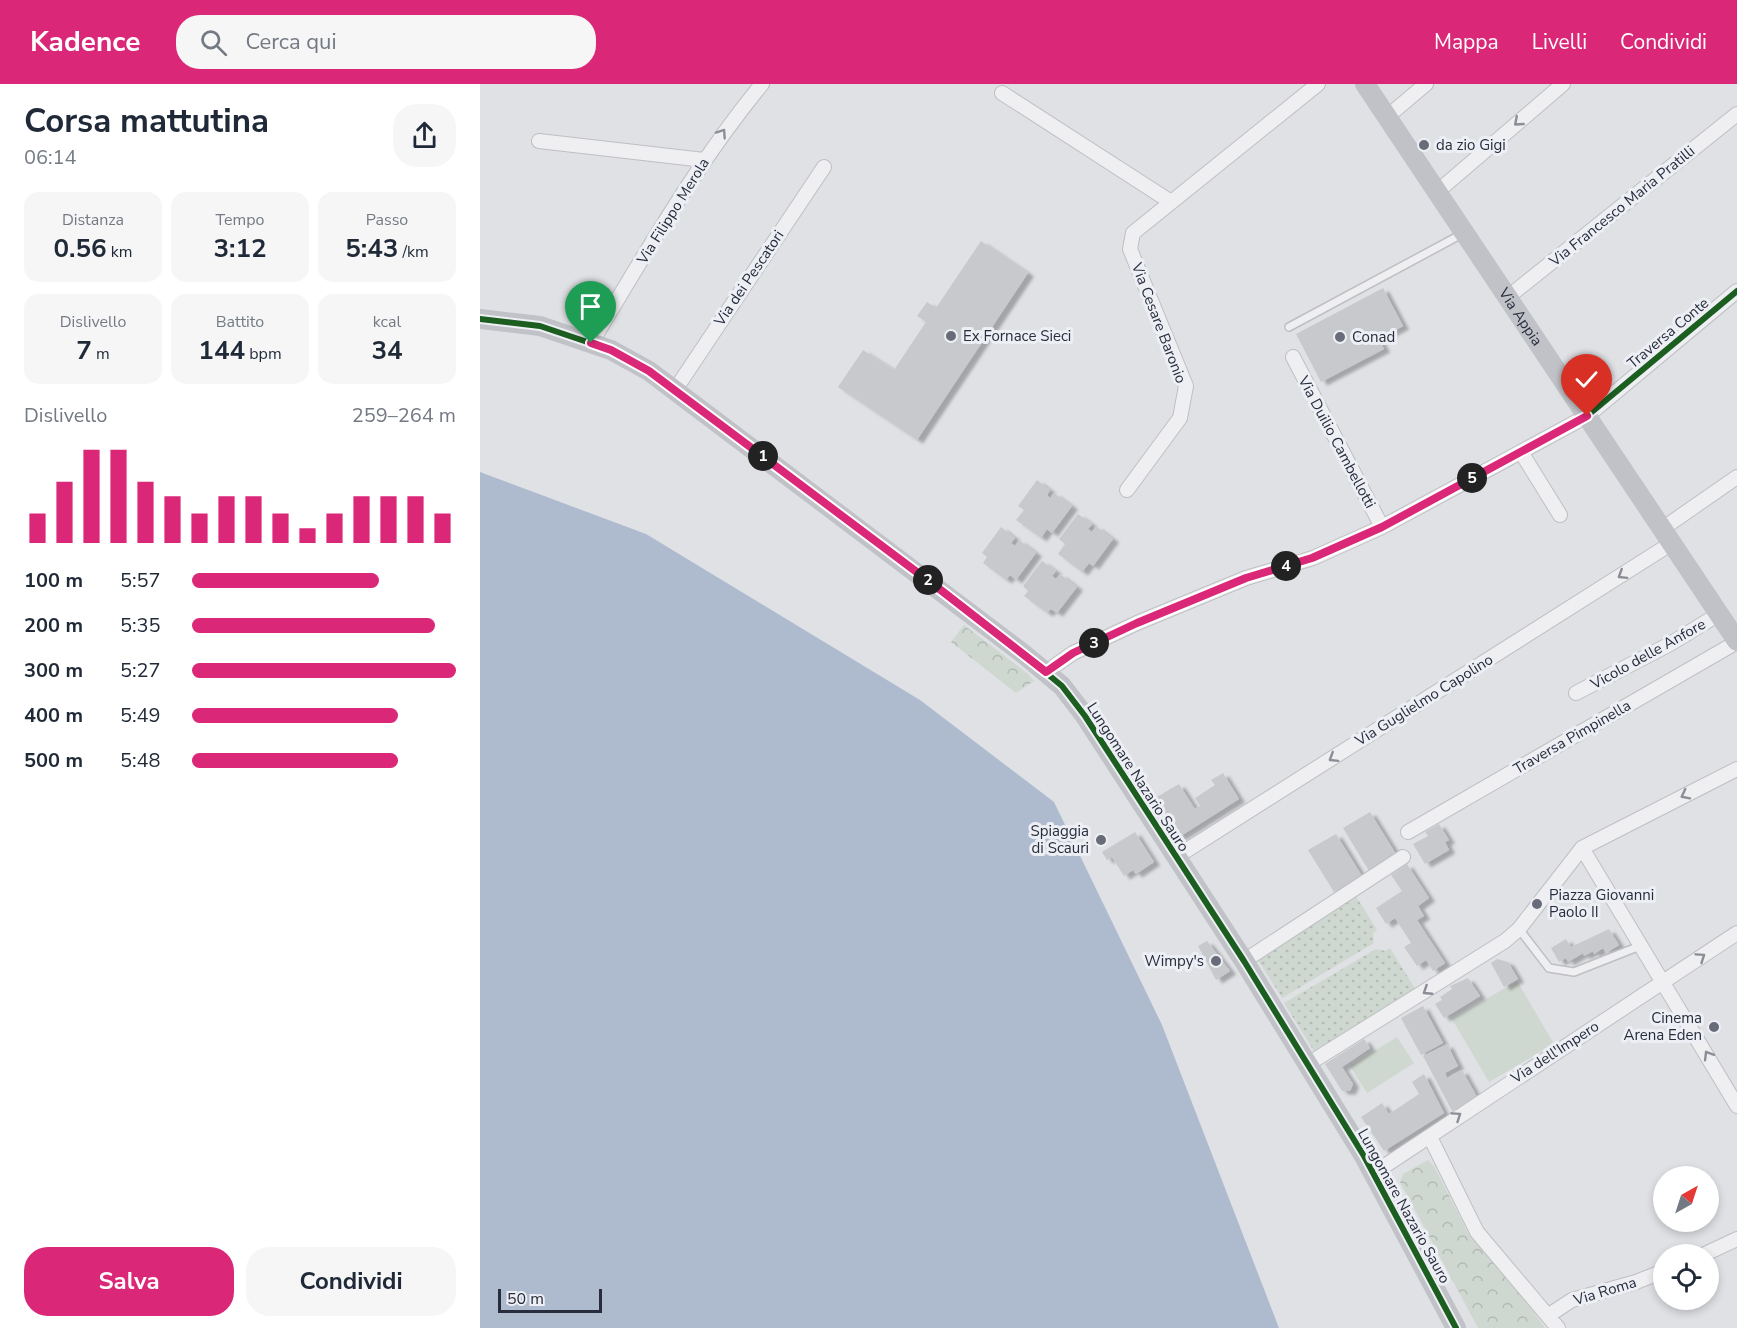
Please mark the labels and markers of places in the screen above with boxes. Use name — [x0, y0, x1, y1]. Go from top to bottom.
place label: da zio Gigi — [1436, 135, 1506, 155]
marker: da zio Gigi — [1417, 138, 1431, 152]
pin — [565, 281, 616, 343]
place label: Ex Fornace Sieci — [963, 326, 1071, 346]
place label: Conad — [1352, 327, 1395, 347]
marker: Ex Fornace Sieci — [944, 329, 958, 343]
marker: Conad — [1333, 330, 1347, 344]
pin — [1561, 354, 1612, 416]
pin: 1 — [748, 441, 778, 471]
pin: 5 — [1457, 463, 1487, 493]
pin: 4 — [1271, 551, 1301, 581]
pin: 2 — [913, 565, 943, 595]
pin: 3 — [1079, 628, 1109, 658]
place label: Spiaggia di Scauri — [1031, 821, 1089, 858]
marker: Spiaggia di Scauri — [1094, 833, 1108, 847]
place label: Piazza Giovanni Paolo II — [1549, 885, 1654, 922]
marker: Piazza Giovanni Paolo II — [1530, 897, 1544, 911]
place label: Wimpy's — [1144, 951, 1204, 971]
marker: Wimpy's — [1209, 954, 1223, 968]
place label: Cinema Arena Eden — [1624, 1008, 1702, 1045]
marker: Cinema Arena Eden — [1707, 1020, 1721, 1034]

